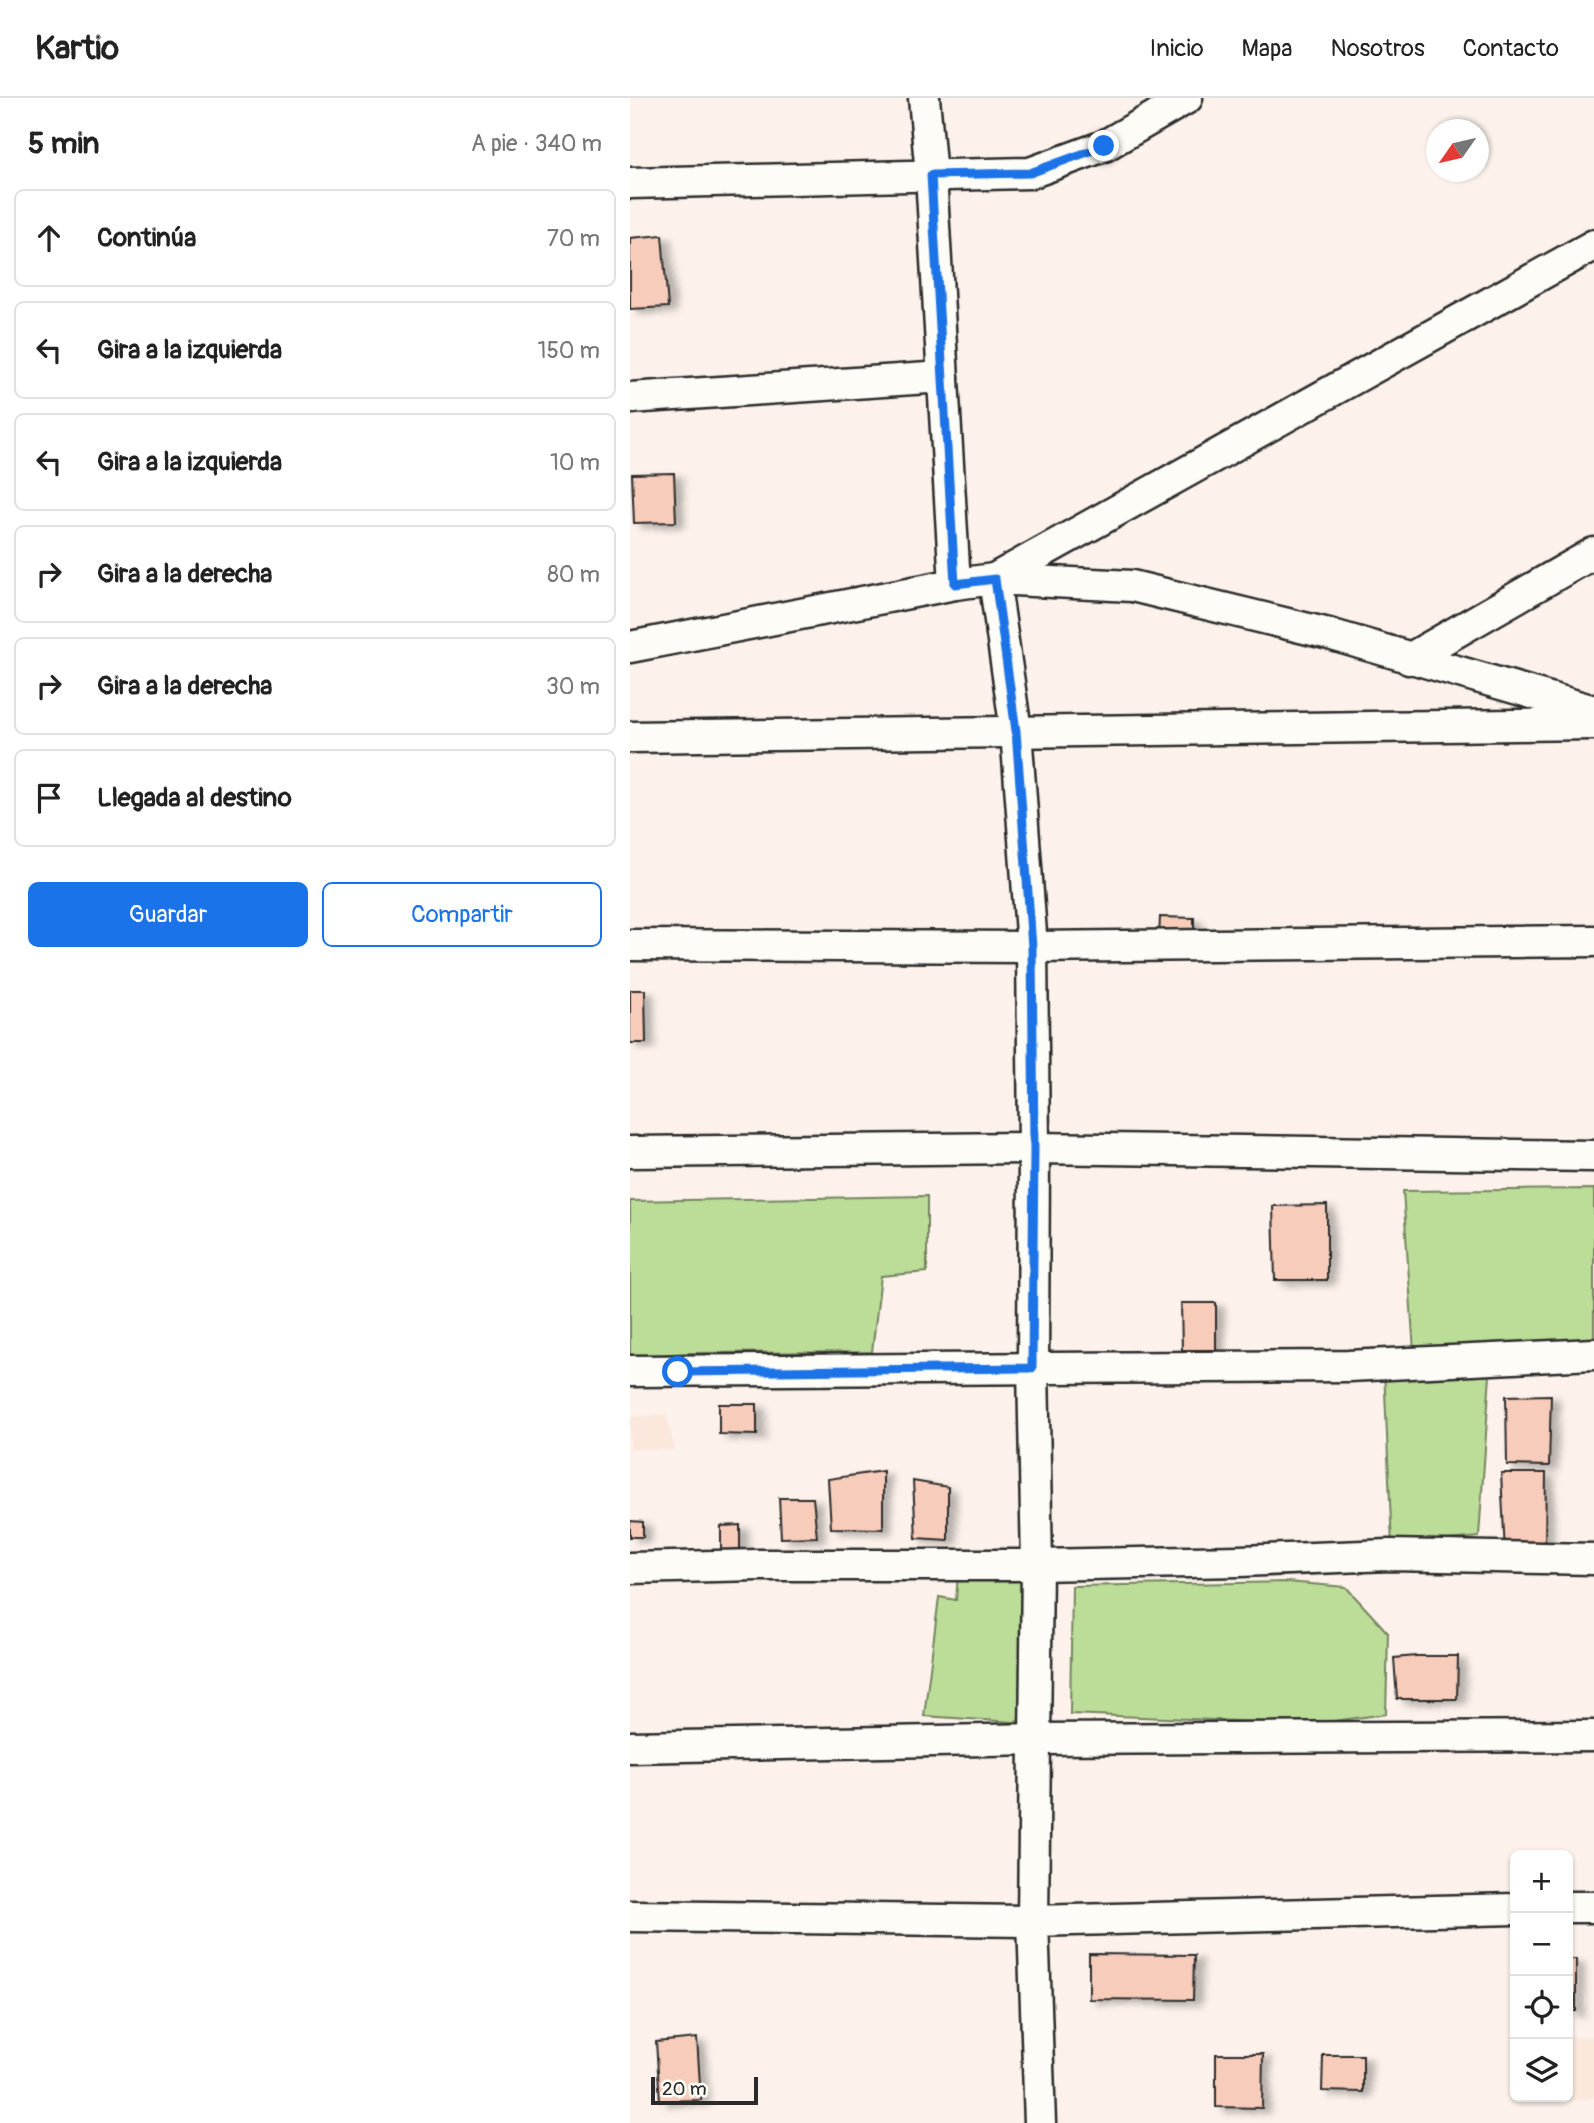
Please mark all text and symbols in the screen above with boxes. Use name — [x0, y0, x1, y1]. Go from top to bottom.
text: Kartio — [35, 28, 119, 69]
text: Inicio — [1150, 34, 1204, 63]
text: Mapa — [1242, 34, 1293, 63]
text: Nosotros — [1331, 34, 1425, 63]
text: Contacto — [1463, 34, 1559, 63]
north arrow — [1426, 119, 1489, 182]
text: 5 min — [28, 125, 99, 162]
text: A pie · 340 m — [471, 129, 602, 158]
route end — [1088, 130, 1119, 161]
icon: ahead — [30, 219, 68, 257]
text: Continúa — [97, 222, 196, 254]
text: 70 m — [547, 224, 600, 253]
icon: left — [30, 331, 68, 369]
text: Gira a la izquierda — [97, 334, 282, 366]
text: 150 m — [537, 336, 600, 365]
icon: left — [30, 443, 68, 481]
text: Gira a la izquierda — [97, 446, 282, 478]
text: 10 m — [550, 448, 600, 477]
icon: right — [30, 555, 68, 593]
text: Gira a la derecha — [97, 558, 272, 590]
text: 80 m — [547, 560, 600, 589]
icon: right — [30, 667, 68, 705]
text: Gira a la derecha — [97, 670, 272, 702]
text: 30 m — [546, 672, 600, 701]
icon: arrive — [30, 779, 68, 817]
text: Llegada al destino — [97, 782, 292, 814]
button: Guardar — [28, 882, 308, 947]
button: Compartir — [322, 882, 602, 947]
route start — [662, 1356, 693, 1387]
map controls — [1510, 1850, 1573, 2102]
button: + — [1510, 1850, 1573, 1913]
button: − — [1510, 1913, 1573, 1976]
button: locate — [1510, 1976, 1573, 2039]
button: layers — [1510, 2039, 1573, 2102]
scale bar — [651, 2074, 758, 2106]
text: 20 m — [662, 2077, 707, 2101]

